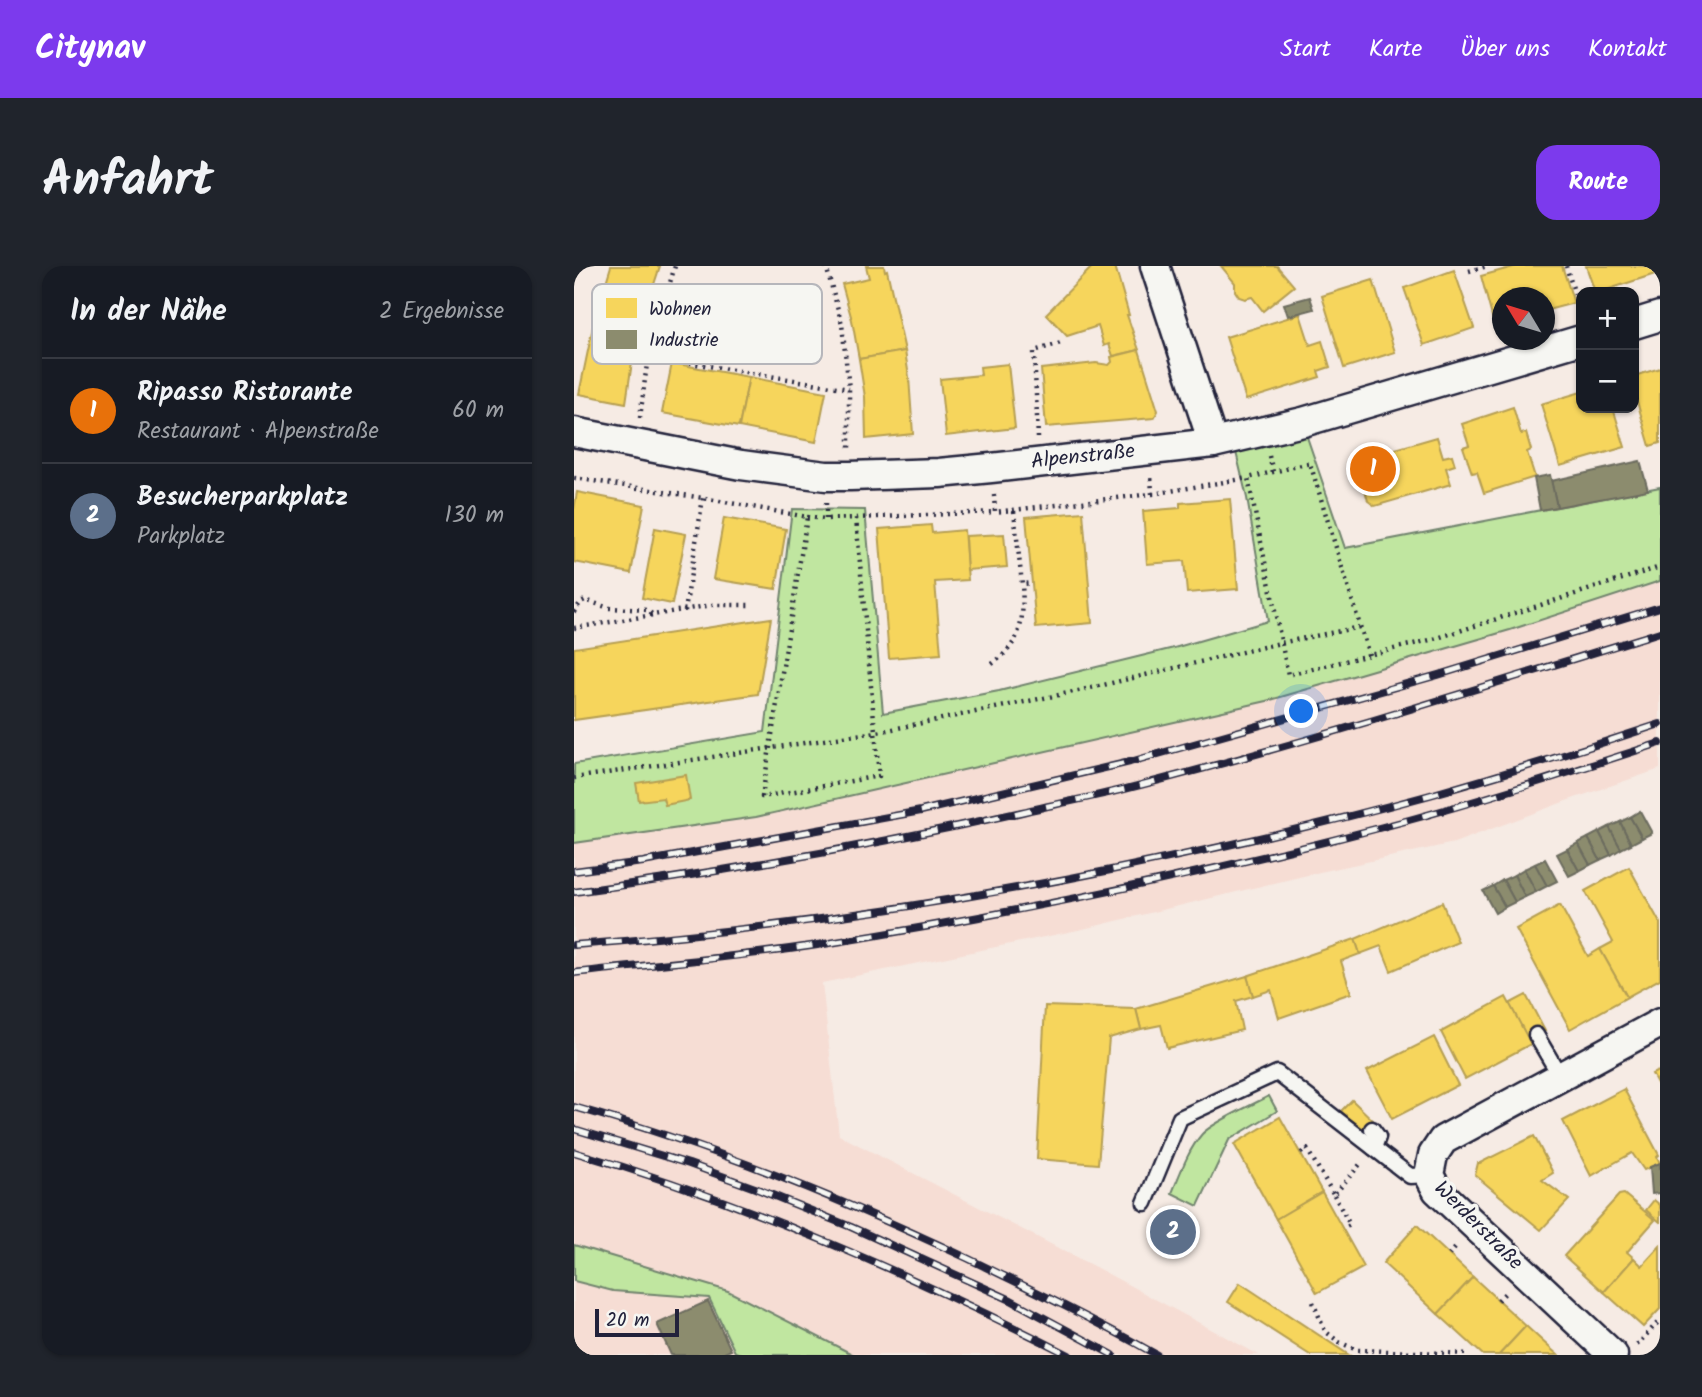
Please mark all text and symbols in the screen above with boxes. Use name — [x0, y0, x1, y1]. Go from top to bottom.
text: Citynav — [35, 23, 145, 76]
text: Start — [1280, 30, 1331, 69]
text: Karte — [1369, 30, 1422, 69]
text: Über uns — [1460, 30, 1550, 69]
text: Kontakt — [1588, 30, 1667, 69]
text: Anfahrt — [42, 143, 214, 221]
button: Route — [1536, 145, 1660, 220]
legend — [592, 284, 822, 364]
north arrow — [1492, 287, 1555, 350]
map controls — [1576, 287, 1639, 413]
button: + — [1576, 287, 1639, 350]
text: In der Nähe — [70, 288, 227, 336]
text: 2 Ergebnisse — [379, 294, 504, 330]
text: Wohnen — [649, 295, 711, 325]
text: Industrie — [649, 326, 719, 356]
button: − — [1576, 350, 1639, 413]
text: Ripasso Ristorante — [137, 372, 352, 414]
text: 1 — [90, 393, 96, 429]
text: 60 m — [452, 393, 504, 429]
text: Restaurant · Alpenstraße — [137, 414, 379, 450]
street label: Alpenstraße — [1029, 435, 1137, 479]
pin: 1 — [1350, 443, 1396, 495]
text: Besucherparkplatz — [137, 477, 348, 519]
text: 2 — [86, 498, 100, 534]
text: 130 m — [445, 498, 504, 534]
text: Parkplatz — [137, 519, 225, 555]
your location — [1284, 694, 1318, 728]
street label: Werderstraße — [1426, 1174, 1531, 1279]
pin: 2 — [1150, 1206, 1196, 1258]
scale bar — [595, 1306, 679, 1338]
text: 20 m — [606, 1306, 649, 1336]

